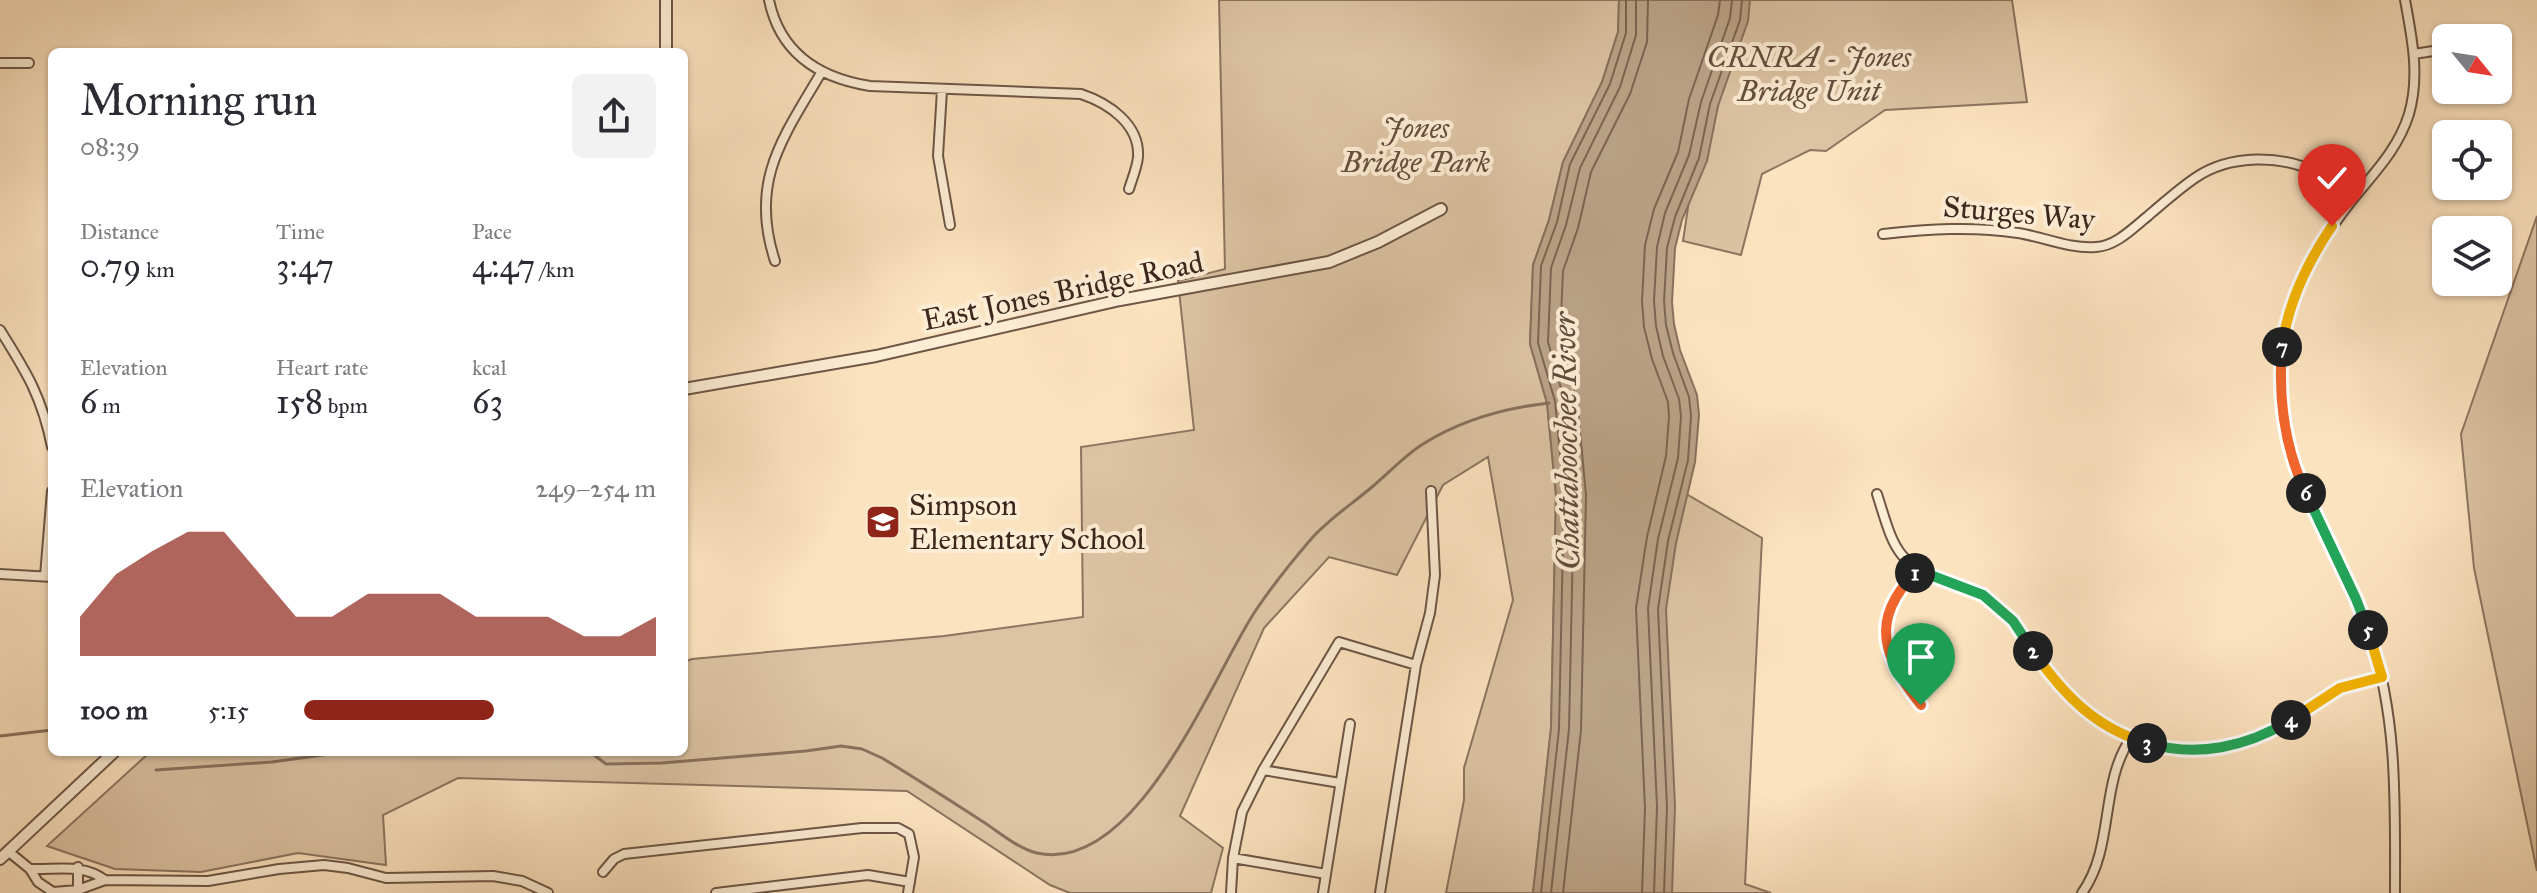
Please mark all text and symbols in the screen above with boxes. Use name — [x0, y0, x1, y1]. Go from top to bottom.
north arrow — [2432, 24, 2512, 104]
map controls — [2432, 24, 2512, 296]
park label: CRNRA - Jones Bridge Unit — [1707, 39, 1912, 109]
text: Morning run — [80, 73, 317, 127]
button: share — [572, 74, 656, 158]
park label: Jones Bridge Park — [1340, 110, 1490, 180]
button: locate — [2432, 120, 2512, 200]
text: 08:39 — [80, 130, 140, 162]
pin — [2298, 144, 2366, 226]
icon: check — [2310, 156, 2354, 200]
street label: Sturges Way — [1942, 188, 2097, 238]
button: layers — [2432, 216, 2512, 296]
text: Distance — [80, 218, 159, 245]
text: Time — [276, 218, 325, 245]
text: Pace — [472, 218, 512, 245]
street label: East Jones Bridge Road — [919, 244, 1207, 338]
text: 0.79 — [80, 245, 141, 286]
text: 3:47 — [276, 245, 334, 286]
text: 4:47 — [472, 245, 535, 286]
text: km — [141, 256, 175, 283]
text: /km — [535, 256, 574, 283]
water label: Chattahoochee River — [1545, 310, 1588, 570]
pin: 7 — [2262, 327, 2302, 367]
text: 7 — [2276, 333, 2288, 360]
text: Elevation — [80, 354, 167, 381]
text: Heart rate — [276, 354, 369, 381]
text: kcal — [472, 354, 507, 381]
text: 6 — [80, 381, 97, 422]
text: 158 — [276, 381, 323, 422]
text: 63 — [472, 381, 503, 422]
text: m — [97, 392, 121, 419]
text: bpm — [323, 392, 368, 419]
text: Elevation — [80, 472, 183, 504]
text: 249–254 m — [535, 472, 656, 504]
pin: 6 — [2286, 473, 2326, 513]
text: 6 — [2300, 479, 2312, 506]
place label: Simpson Elementary School — [909, 487, 1146, 557]
school or university icon: Simpson Elementary School — [864, 503, 902, 541]
pin: 1 — [1895, 553, 1935, 593]
text: 1 — [1911, 559, 1919, 586]
pin: 5 — [2348, 610, 2388, 650]
text: 5 — [2363, 616, 2373, 643]
pin — [1887, 623, 1955, 705]
pin: 2 — [2013, 631, 2053, 671]
icon: arrive — [1899, 635, 1943, 679]
text: 2 — [2028, 637, 2038, 664]
text: 100 m — [80, 694, 148, 726]
text: 5:15 — [208, 694, 249, 726]
pin: 4 — [2271, 700, 2311, 740]
text: 4 — [2285, 706, 2297, 733]
pin: 3 — [2127, 723, 2167, 763]
text: 3 — [2143, 729, 2151, 756]

